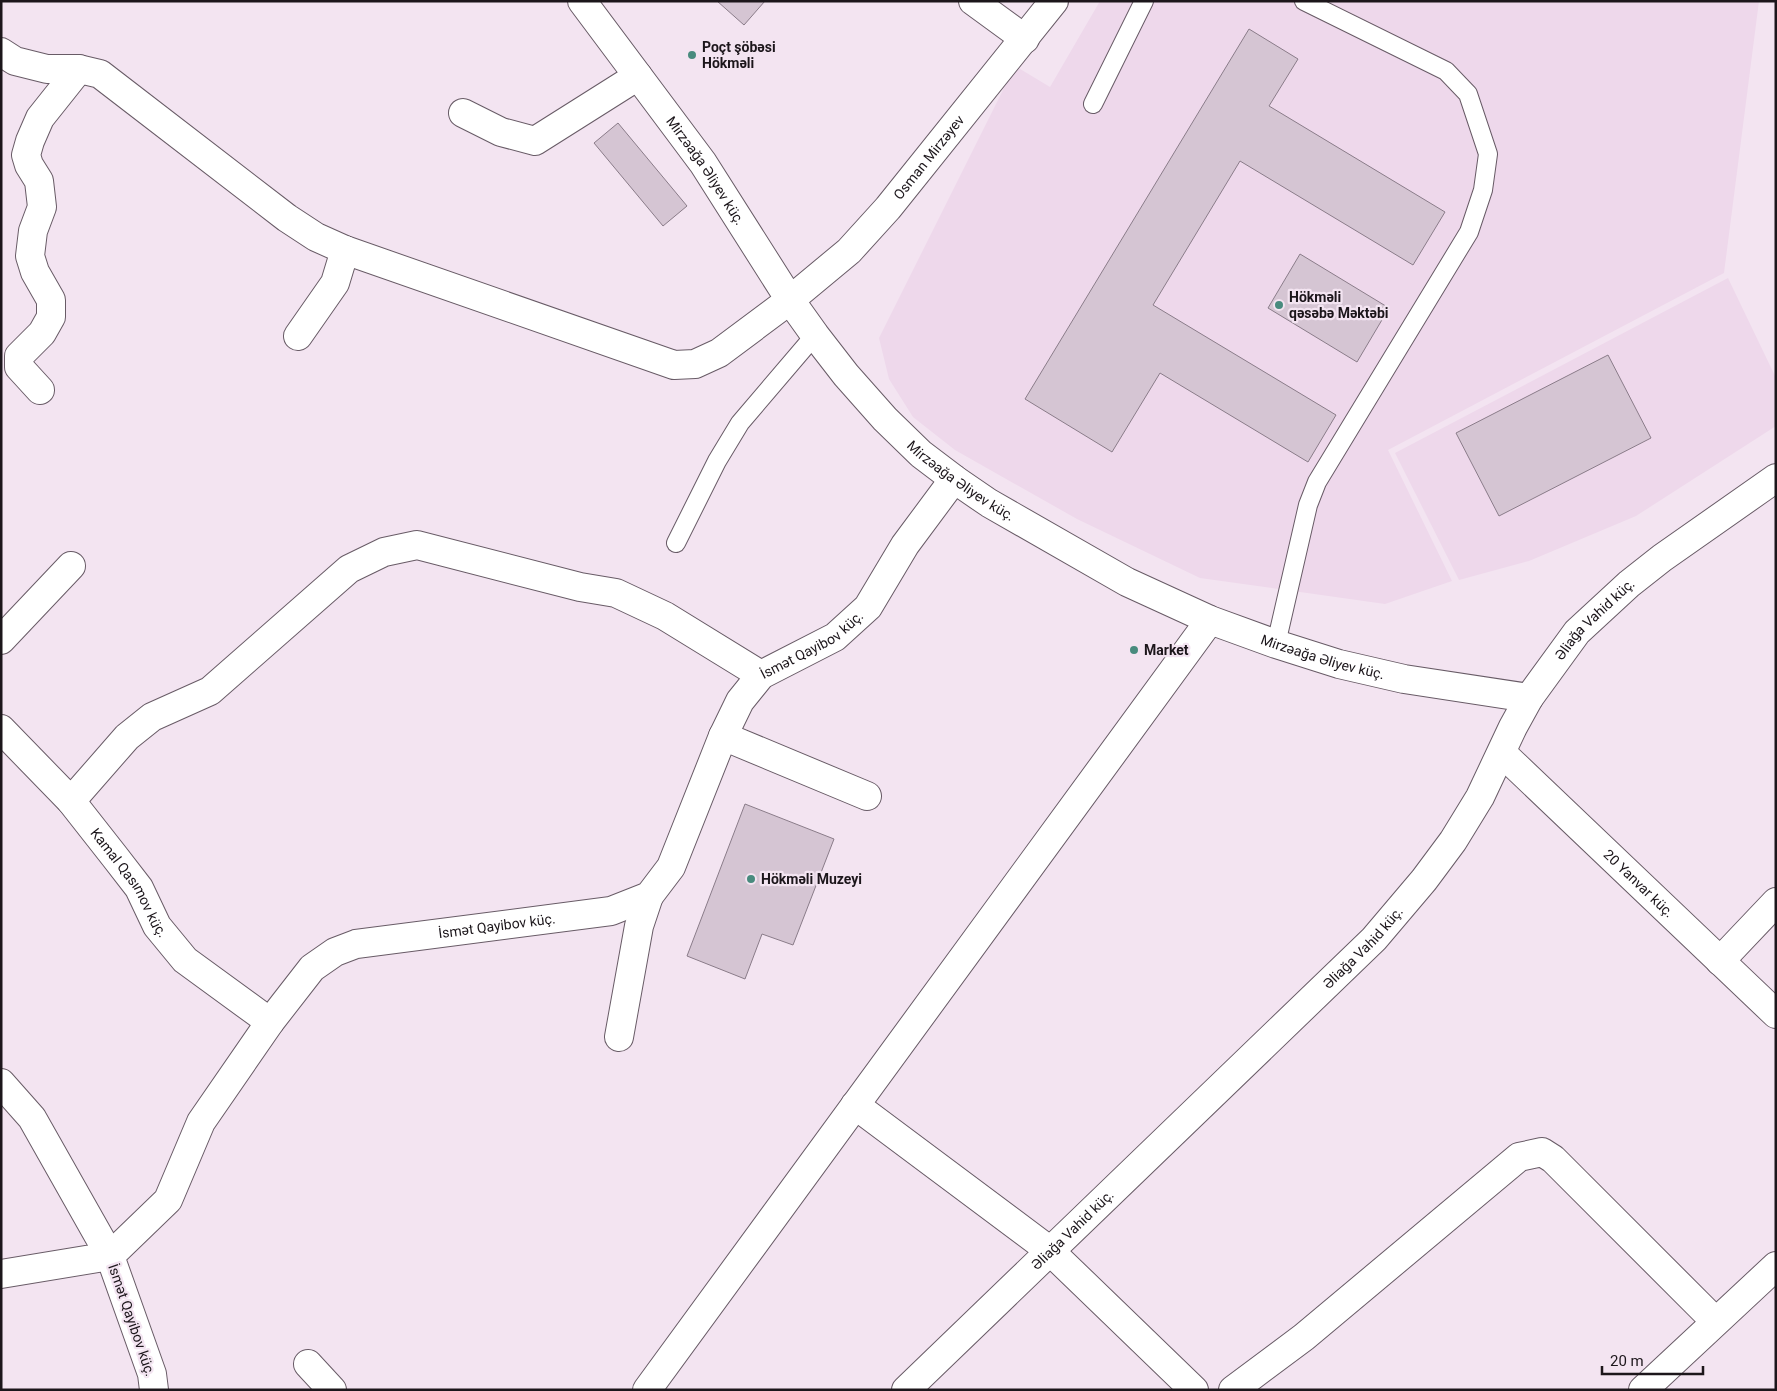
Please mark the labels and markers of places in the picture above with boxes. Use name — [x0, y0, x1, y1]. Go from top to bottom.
place label: Poçt şöbəsi Hökməli — [702, 39, 776, 71]
marker: Poçt şöbəsi Hökməli — [686, 49, 698, 61]
place label: Hökməli qəsəbə Məktəbi — [1289, 289, 1389, 321]
marker: Hökməli qəsəbə Məktəbi — [1273, 299, 1285, 311]
place label: Market — [1144, 642, 1189, 658]
marker: Market — [1128, 644, 1140, 656]
place label: Hökməli Muzeyi — [761, 871, 862, 887]
marker: Hökməli Muzeyi — [745, 873, 757, 885]

